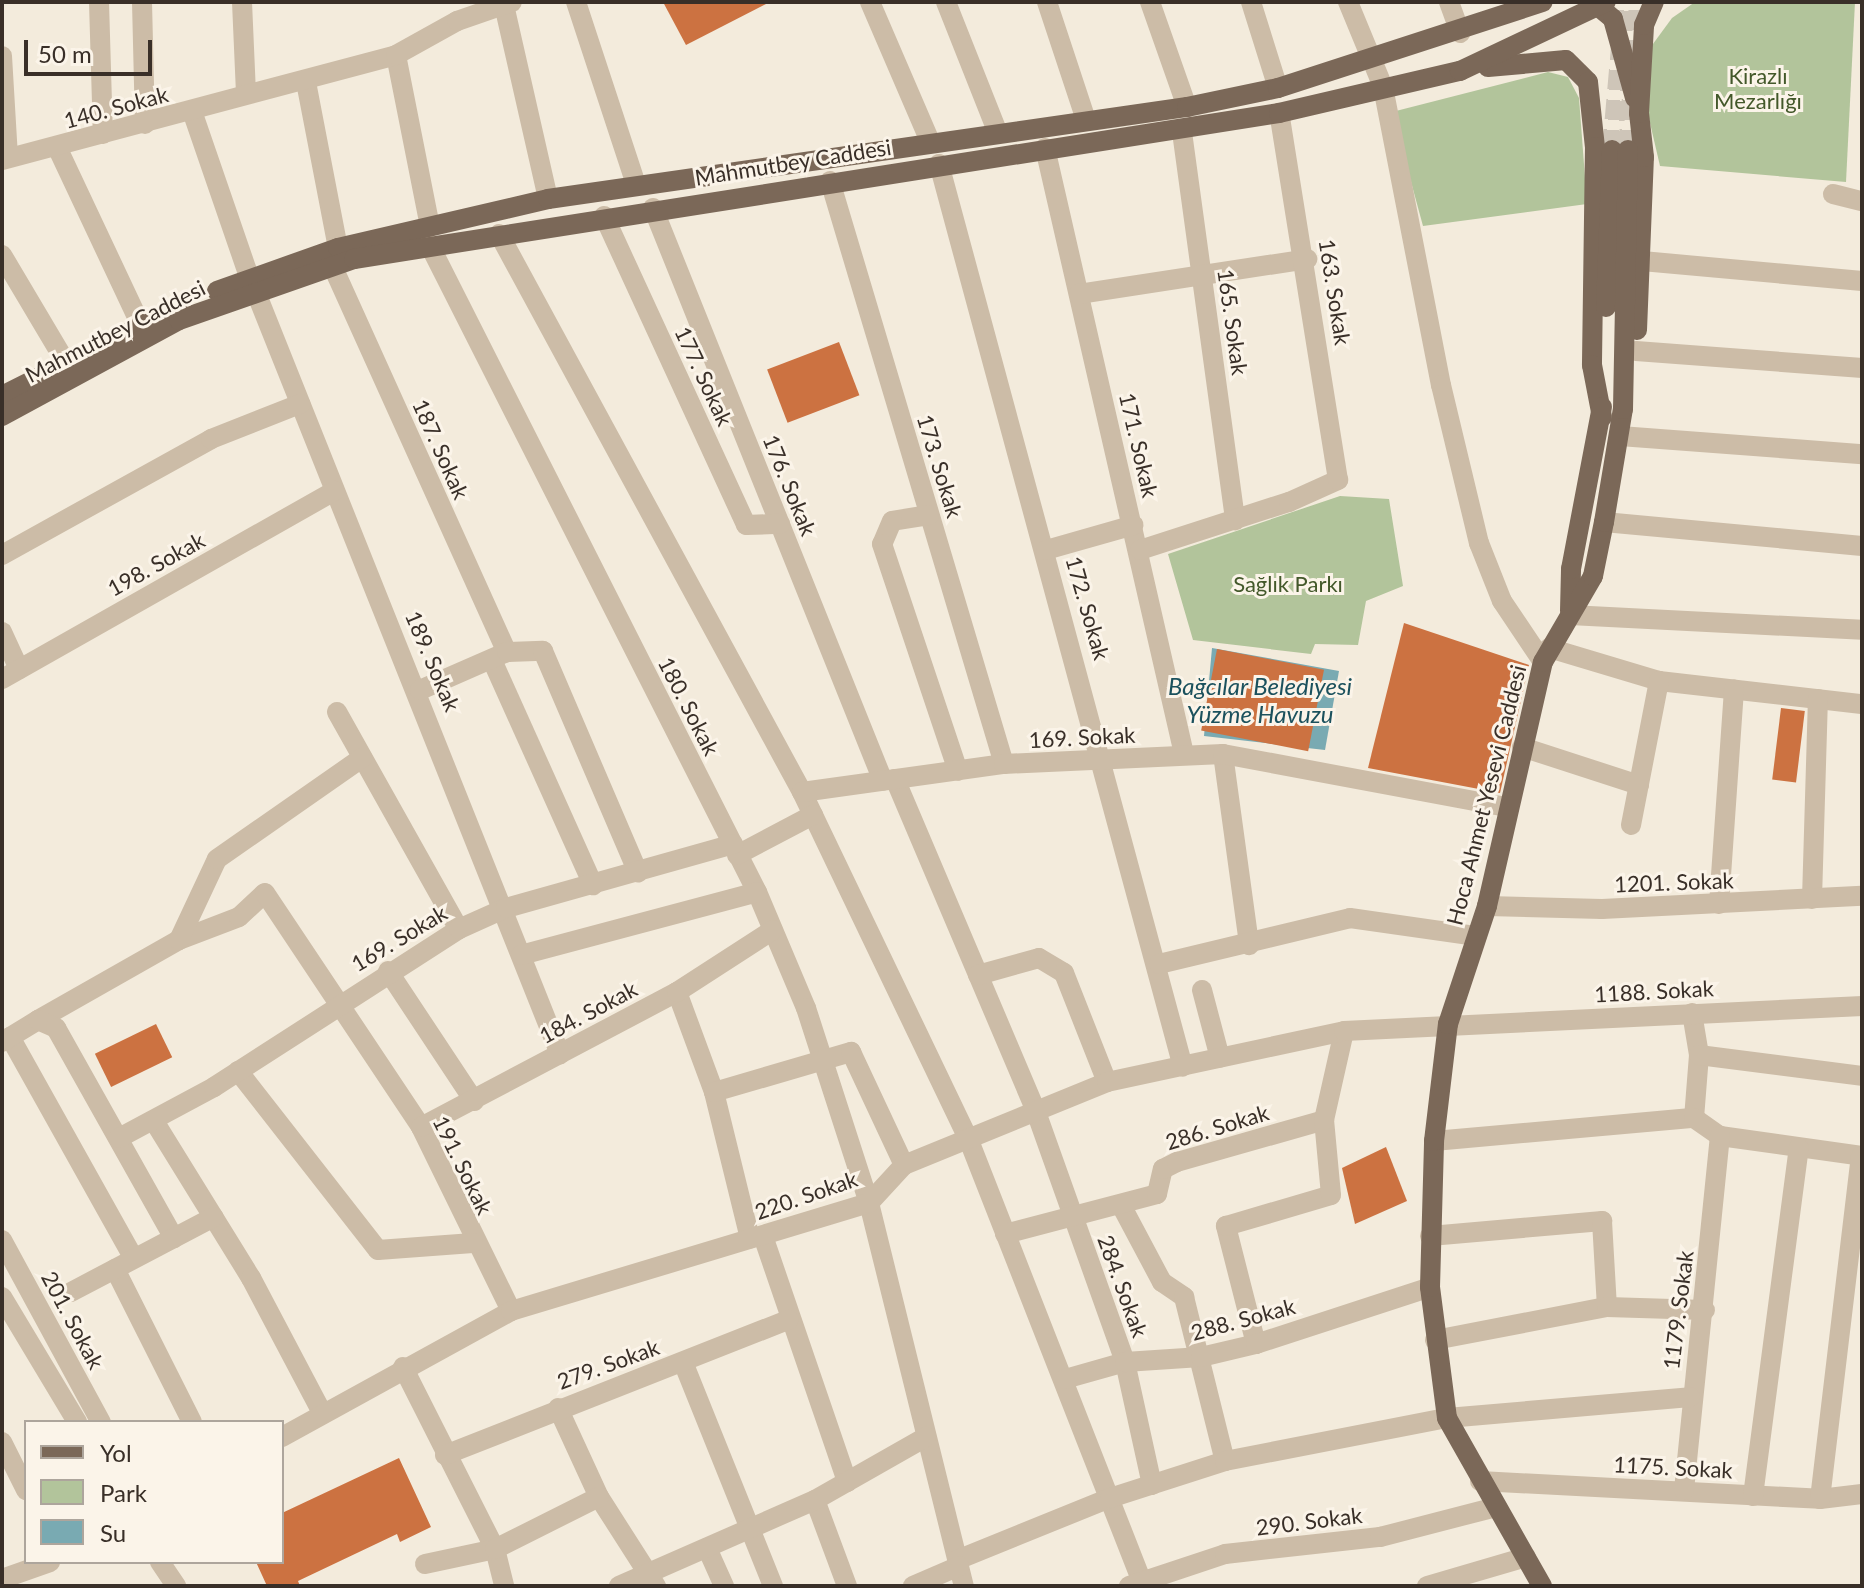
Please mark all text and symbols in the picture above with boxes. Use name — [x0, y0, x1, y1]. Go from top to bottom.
scale bar — [28, 24, 156, 74]
text: 50 m — [38, 39, 92, 68]
park label: Kirazlı Mezarlığı — [1714, 62, 1802, 114]
street label: 140. Sokak — [61, 80, 171, 134]
street label: Mahmutbey Caddesi — [693, 133, 893, 191]
street label: 163. Sokak — [1314, 237, 1356, 347]
street label: 165. Sokak — [1213, 267, 1253, 377]
street label: Mahmutbey Caddesi — [20, 274, 210, 388]
street label: 177. Sokak — [669, 322, 739, 430]
street label: 171. Sokak — [1114, 390, 1164, 500]
street label: 187. Sokak — [407, 395, 475, 503]
street label: 173. Sokak — [912, 411, 968, 521]
street label: 176. Sokak — [758, 431, 822, 539]
street label: 198. Sokak — [103, 527, 209, 601]
street label: 172. Sokak — [1061, 553, 1115, 663]
park label: Sağlık Parkı — [1233, 571, 1343, 597]
street label: 189. Sokak — [400, 607, 466, 715]
street label: 180. Sokak — [653, 652, 725, 760]
street label: Hoca Ahmet Yesevi Caddesi — [1441, 661, 1531, 929]
water label: Bağcılar Belediyesi Yüzme Havuzu — [1168, 672, 1352, 728]
street label: 169. Sokak — [1028, 721, 1136, 753]
street label: 1201. Sokak — [1614, 867, 1734, 897]
street label: 169. Sokak — [346, 899, 452, 977]
street label: 184. Sokak — [535, 975, 641, 1049]
street label: 1188. Sokak — [1594, 975, 1714, 1007]
street label: 286. Sokak — [1162, 1099, 1272, 1155]
street label: 191. Sokak — [428, 1111, 498, 1219]
street label: 220. Sokak — [751, 1165, 861, 1225]
street label: 284. Sokak — [1092, 1231, 1154, 1341]
street label: 1179. Sokak — [1658, 1249, 1698, 1371]
street label: 201. Sokak — [36, 1267, 110, 1373]
street label: 288. Sokak — [1188, 1292, 1298, 1346]
street label: 279. Sokak — [553, 1333, 663, 1395]
legend — [24, 1420, 284, 1564]
text: Yol — [100, 1438, 132, 1467]
street label: 1175. Sokak — [1613, 1451, 1733, 1483]
text: Park — [100, 1478, 147, 1507]
street label: 290. Sokak — [1254, 1501, 1364, 1541]
text: Su — [100, 1518, 126, 1547]

